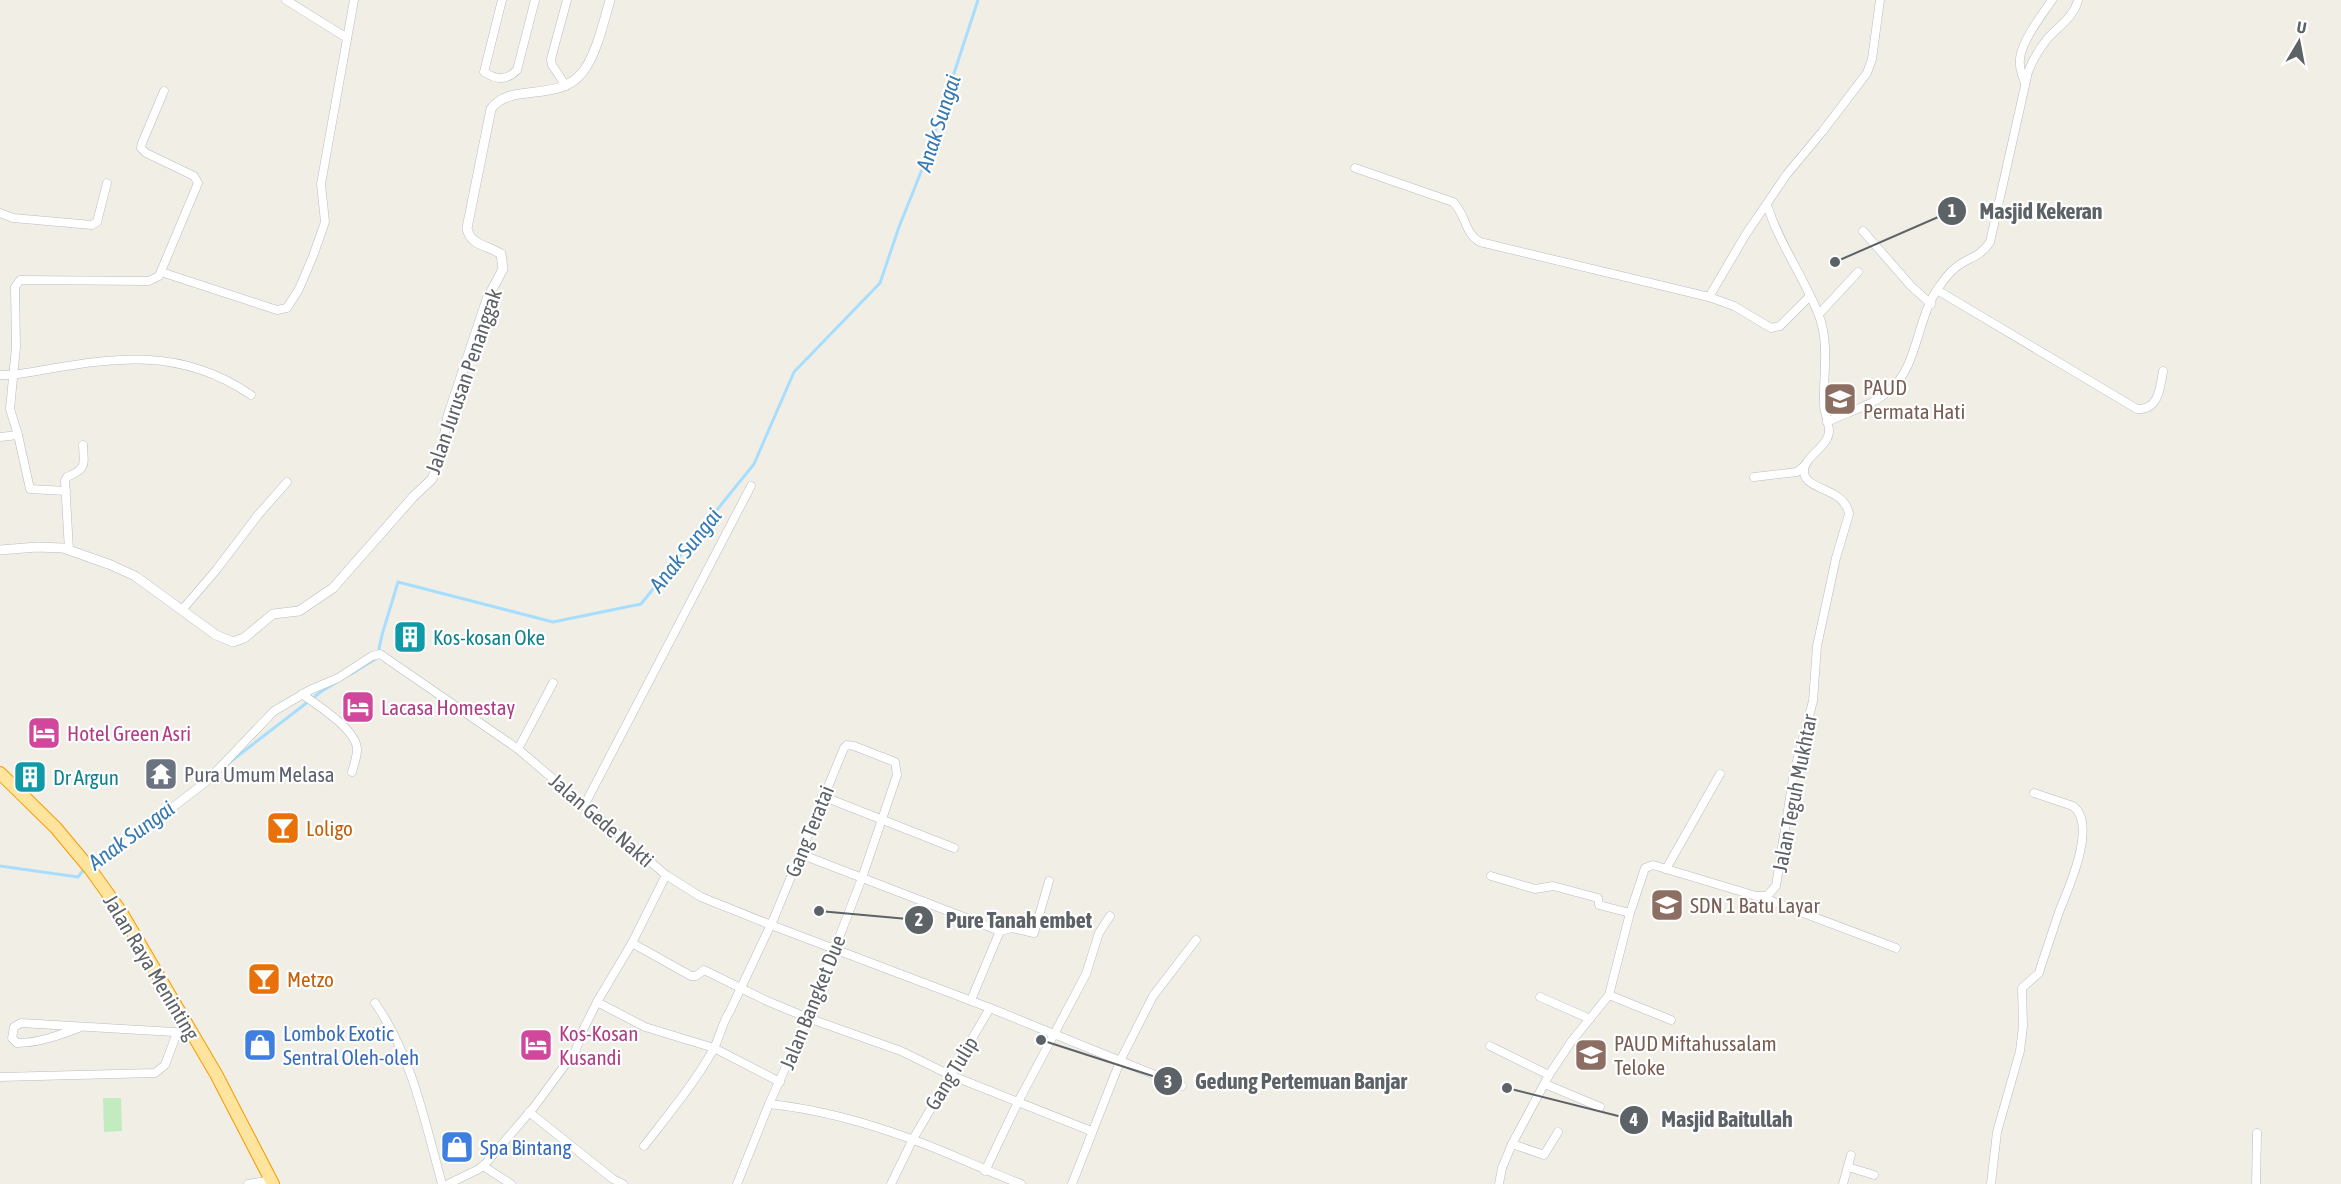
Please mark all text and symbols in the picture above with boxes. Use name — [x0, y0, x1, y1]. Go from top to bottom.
north arrow — [2269, 12, 2329, 72]
text: U — [2295, 18, 2308, 37]
water label: Anak Sungai — [910, 71, 966, 176]
callout: Masjid Kekeran — [1937, 191, 2114, 231]
text: Masjid Kekeran — [1980, 198, 2102, 224]
text: 1 — [1948, 200, 1956, 221]
street label: Jalan Jurusan Penanggak — [420, 285, 506, 477]
place label: PAUD Permata Hati — [1863, 375, 1965, 423]
school or university icon: PAUD Permata Hati — [1822, 381, 1858, 417]
water label: Anak Sungai — [643, 503, 727, 598]
building icon: Kos-kosan Oke — [392, 619, 428, 655]
place label: Kos-kosan Oke — [433, 625, 545, 649]
hotel icon: Lacasa Homestay — [340, 689, 376, 725]
place label: Lacasa Homestay — [381, 695, 515, 719]
street label: Jalan Teguh Mukhtar — [1767, 711, 1821, 874]
hotel icon: Hotel Green Asri — [26, 715, 62, 751]
place label: Hotel Green Asri — [67, 721, 191, 745]
temple icon: Pura Umum Melasa — [143, 756, 179, 792]
building icon: Dr Argun — [12, 759, 48, 795]
place label: Pura Umum Melasa — [184, 762, 335, 786]
place label: Dr Argun — [53, 765, 119, 789]
street label: Jalan Gede Nakti — [545, 768, 659, 872]
street label: Gang Teratai — [780, 782, 838, 880]
water label: Anak Sungai — [82, 795, 179, 876]
bar icon: Loligo — [265, 810, 301, 846]
place label: Loligo — [306, 816, 353, 840]
school or university icon: SDN 1 Batu Layar — [1649, 887, 1685, 923]
street label: Jalan Raya Meninting — [99, 890, 205, 1044]
place label: SDN 1 Batu Layar — [1690, 893, 1820, 917]
callout: Pure Tanah embet — [904, 900, 1104, 940]
text: Pure Tanah embet — [946, 907, 1093, 933]
text: 2 — [915, 909, 923, 930]
street label: Jalan Bangket Due — [774, 931, 850, 1073]
bar icon: Metzo — [246, 961, 282, 997]
place label: Metzo — [287, 967, 334, 991]
place label: Lombok Exotic Sentral Oleh-oleh — [283, 1021, 419, 1069]
place label: Kos-Kosan Kusandi — [559, 1021, 639, 1069]
shop icon: Lombok Exotic Sentral Oleh-oleh — [242, 1027, 278, 1063]
hotel icon: Kos-Kosan Kusandi — [518, 1027, 554, 1063]
place label: PAUD Miftahussalam Teloke — [1614, 1031, 1777, 1079]
street label: Gang Tulip — [920, 1032, 982, 1114]
school or university icon: PAUD Miftahussalam Teloke — [1573, 1037, 1609, 1073]
callout: Gedung Pertemuan Banjar — [1153, 1061, 1419, 1101]
text: Gedung Pertemuan Banjar — [1195, 1068, 1408, 1094]
text: 3 — [1164, 1071, 1172, 1092]
callout: Masjid Baitullah — [1619, 1100, 1805, 1140]
text: Masjid Baitullah — [1661, 1106, 1793, 1132]
text: 4 — [1629, 1109, 1638, 1130]
shop icon: Spa Bintang — [439, 1129, 475, 1165]
place label: Spa Bintang — [480, 1135, 571, 1159]

